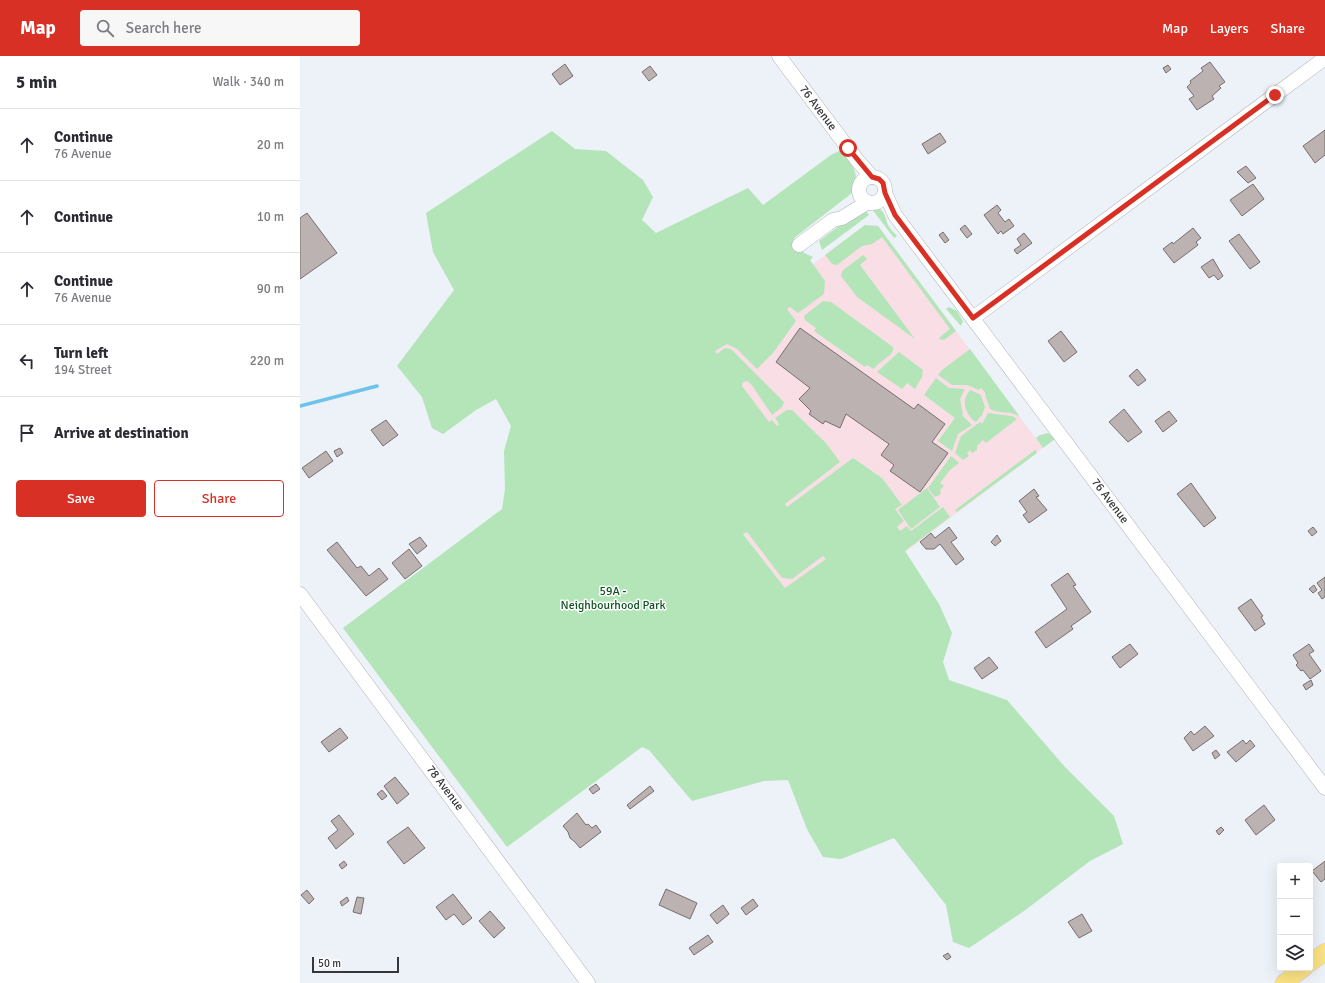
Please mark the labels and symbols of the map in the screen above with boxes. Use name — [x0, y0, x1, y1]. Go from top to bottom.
street label: 76 Avenue — [796, 82, 840, 134]
route end — [1266, 86, 1284, 104]
route start — [839, 139, 857, 157]
street label: 76 Avenue — [1088, 475, 1132, 527]
park label: 59A - Neighbourhood Park — [561, 584, 665, 613]
street label: 78 Avenue — [423, 762, 467, 814]
scale bar — [312, 955, 399, 974]

